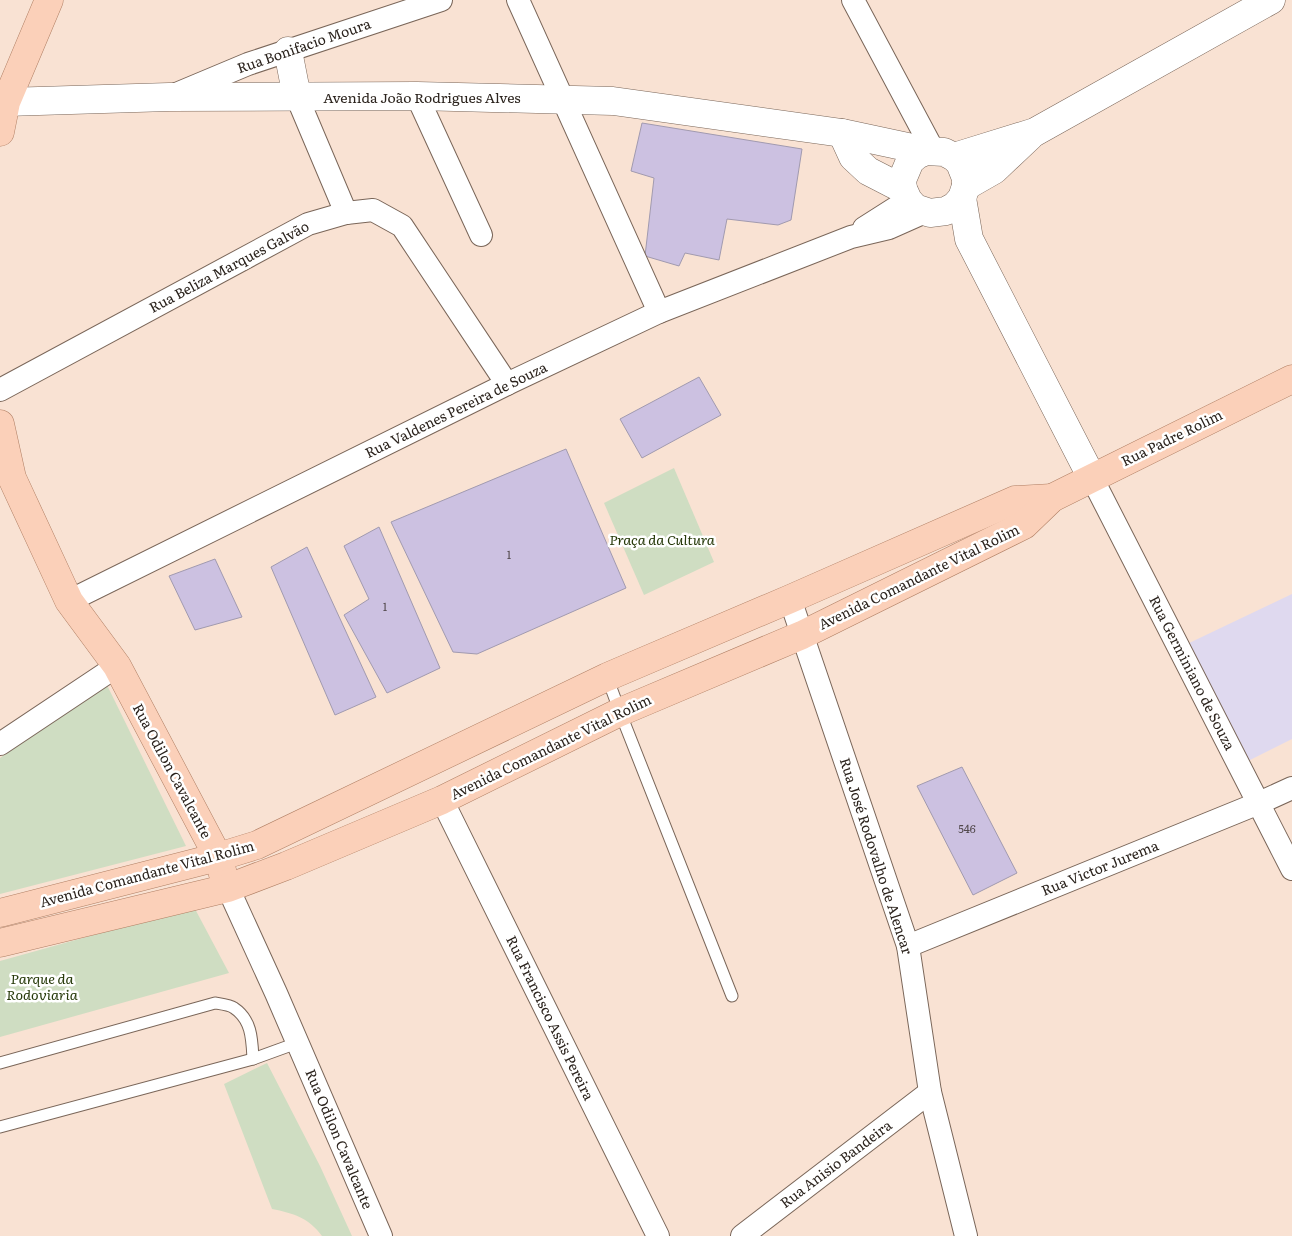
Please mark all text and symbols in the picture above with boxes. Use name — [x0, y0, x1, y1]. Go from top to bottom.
street label: Rua Bonifacio Moura — [234, 13, 374, 77]
street label: Avenida João Rodrigues Alves — [323, 87, 521, 107]
street label: Rua Beliza Marques Galvão — [145, 215, 312, 317]
street label: Rua Valdenes Pereira de Souza — [361, 356, 550, 462]
street label: Rua Padre Rolim — [1118, 404, 1226, 470]
street label: Avenida Comandante Vital Rolim — [815, 518, 1023, 634]
park label: Praça da Cultura — [609, 529, 715, 549]
house number: 1 — [507, 546, 512, 562]
street label: Rua Germiniano de Souza — [1145, 592, 1241, 754]
house number: 1 — [383, 598, 388, 614]
street label: Avenida Comandante Vital Rolim — [447, 688, 655, 804]
street label: Rua Odilon Cavalcante — [129, 700, 217, 842]
street label: Rua José Rodovalho de Alencar — [836, 755, 918, 957]
house number: 546 — [958, 820, 976, 836]
street label: Rua Victor Jurema — [1038, 834, 1162, 900]
street label: Avenida Comandante Vital Rolim — [37, 835, 256, 911]
street label: Rua Francisco Assis Pereira — [502, 932, 600, 1104]
park label: Parque da Rodoviaria — [6, 968, 78, 1004]
street label: Rua Odilon Cavalcante — [301, 1066, 378, 1212]
street label: Rua Anisio Bandeira — [775, 1114, 896, 1212]

